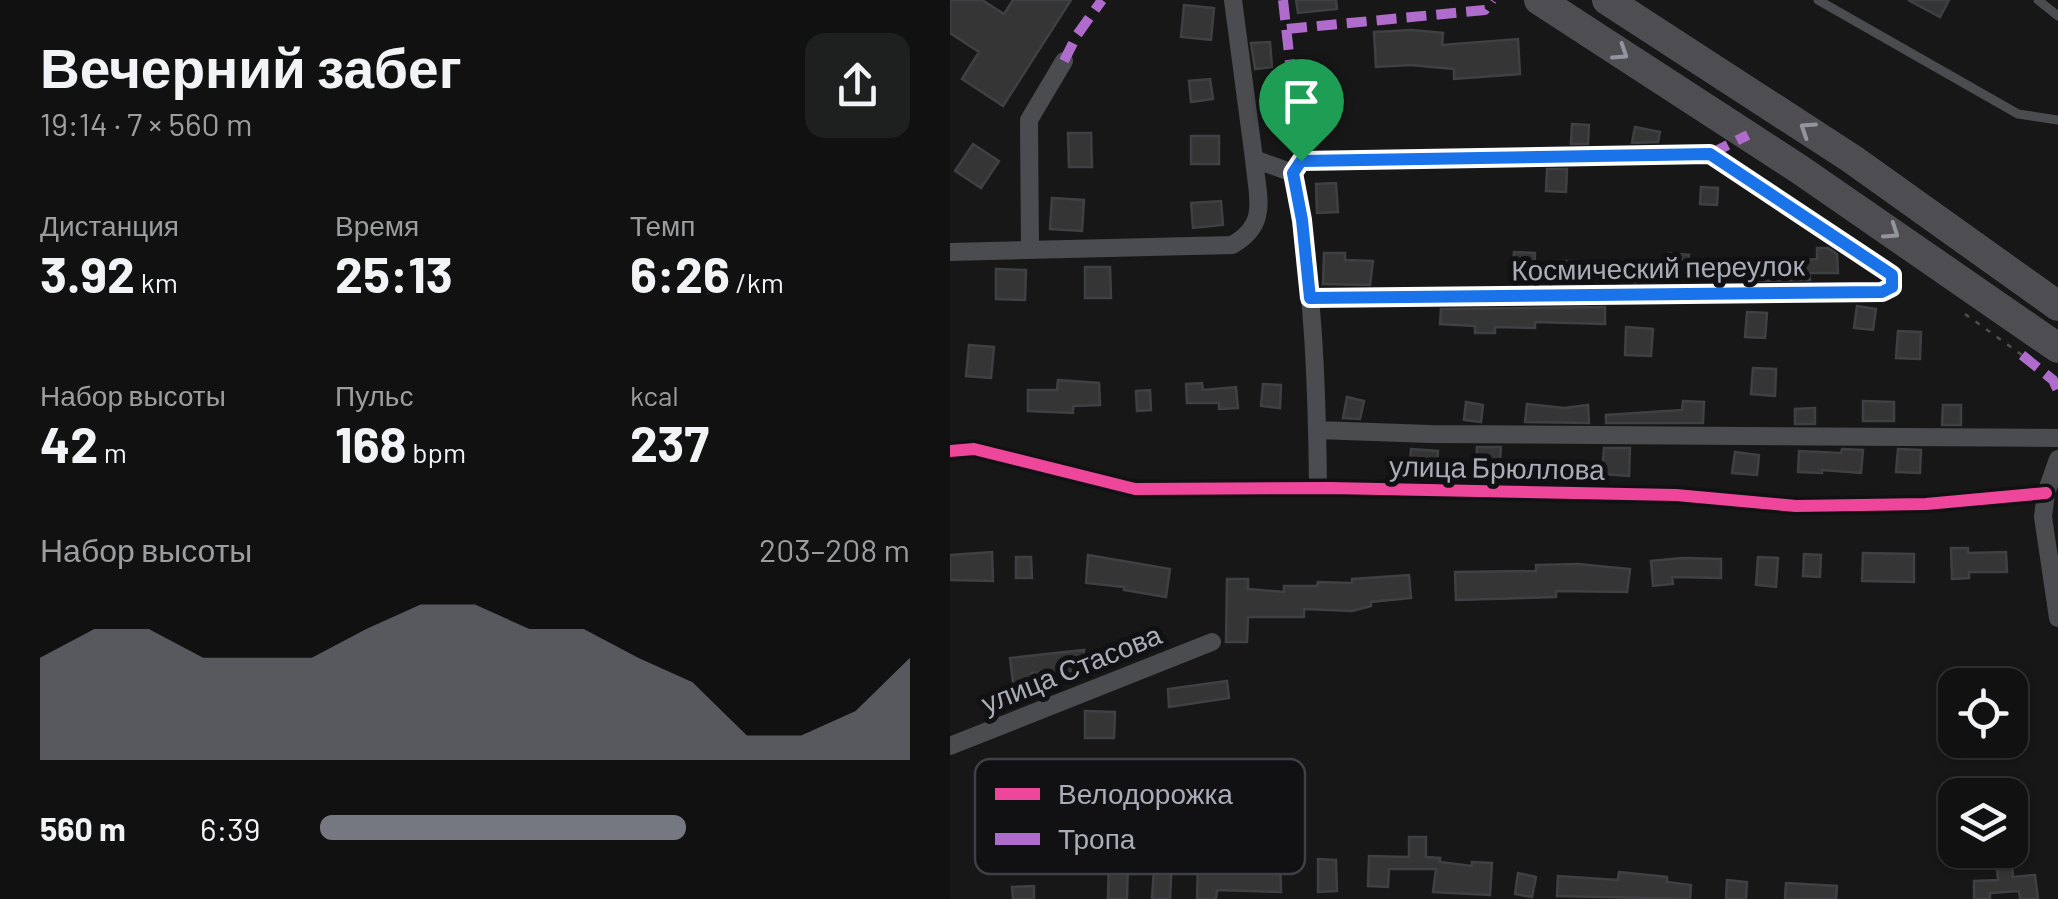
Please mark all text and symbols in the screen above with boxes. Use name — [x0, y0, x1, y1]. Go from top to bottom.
text: Вечерний забег — [40, 33, 462, 99]
button: share — [805, 33, 910, 138]
one-way arrow — [1610, 41, 1629, 59]
pin — [1259, 59, 1344, 162]
icon: arrive — [1274, 74, 1329, 129]
text: 19:14 · 7 × 560 m — [40, 104, 252, 142]
one-way arrow — [1799, 123, 1817, 142]
text: Дистанция — [40, 208, 179, 242]
text: Время — [335, 208, 419, 242]
text: Темп — [630, 208, 696, 242]
one-way arrow — [1882, 220, 1900, 239]
text: 3.92 — [40, 243, 135, 303]
text: 25:13 — [335, 243, 453, 303]
text: 6:26 — [630, 243, 730, 303]
street label: Космический переулок — [1511, 247, 1806, 287]
text: km — [135, 265, 178, 299]
text: /km — [730, 265, 784, 299]
text: Набор высоты — [40, 378, 226, 412]
text: Пульс — [335, 378, 413, 412]
text: kcal — [630, 378, 679, 412]
text: 237 — [630, 412, 709, 472]
text: 42 — [40, 413, 98, 473]
text: 168 — [335, 413, 407, 473]
text: m — [98, 435, 127, 469]
text: bpm — [407, 435, 466, 469]
street label: улица Брюллова — [1389, 448, 1606, 486]
text: Набор высоты — [40, 530, 252, 568]
text: 203–208 m — [759, 530, 910, 568]
street label: улица Стасова — [976, 616, 1166, 720]
map controls — [1938, 668, 2028, 868]
button: locate — [1938, 668, 2028, 758]
legend — [975, 759, 1305, 874]
text: Велодорожка — [1058, 776, 1233, 810]
button: layers — [1938, 778, 2028, 868]
text: 560 m — [40, 809, 126, 847]
text: 6:39 — [200, 809, 260, 847]
text: Тропа — [1058, 821, 1136, 855]

